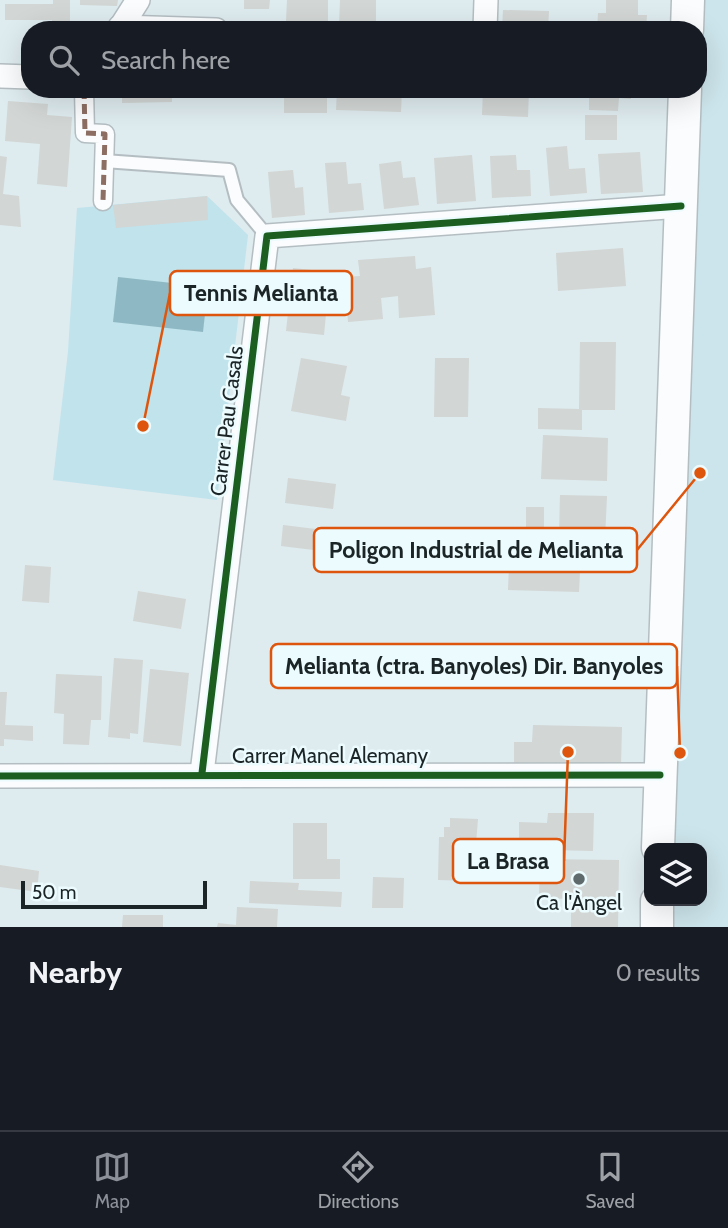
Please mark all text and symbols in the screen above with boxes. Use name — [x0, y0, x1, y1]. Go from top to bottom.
search box — [21, 21, 707, 98]
icon: search — [45, 41, 83, 79]
text: Search here — [101, 44, 230, 76]
callout: Tennis Melianta — [170, 271, 352, 315]
text: Tennis Melianta — [184, 279, 339, 307]
street label: Carrer Pau Casals — [205, 344, 248, 497]
callout: Poligon Industrial de Melianta — [314, 528, 637, 572]
text: Poligon Industrial de Melianta — [329, 536, 624, 564]
callout: Melianta (ctra. Banyoles) Dir. Banyoles — [271, 644, 677, 688]
text: Melianta (ctra. Banyoles) Dir. Banyoles — [285, 652, 663, 680]
street label: Carrer Manel Alemany — [232, 743, 429, 768]
callout: La Brasa — [453, 839, 564, 883]
map controls — [644, 843, 707, 906]
button: layers — [644, 843, 707, 906]
text: La Brasa — [467, 847, 550, 875]
marker: Ca l'Àngel — [571, 871, 587, 887]
scale bar — [21, 878, 206, 910]
text: 50 m — [32, 881, 76, 904]
place label: Ca l'Àngel — [536, 890, 622, 915]
text: Nearby — [28, 954, 122, 991]
text: 0 results — [616, 959, 700, 987]
tab: Map — [93, 1148, 131, 1213]
tab: Directions — [318, 1148, 399, 1213]
tab: Saved — [585, 1148, 635, 1213]

